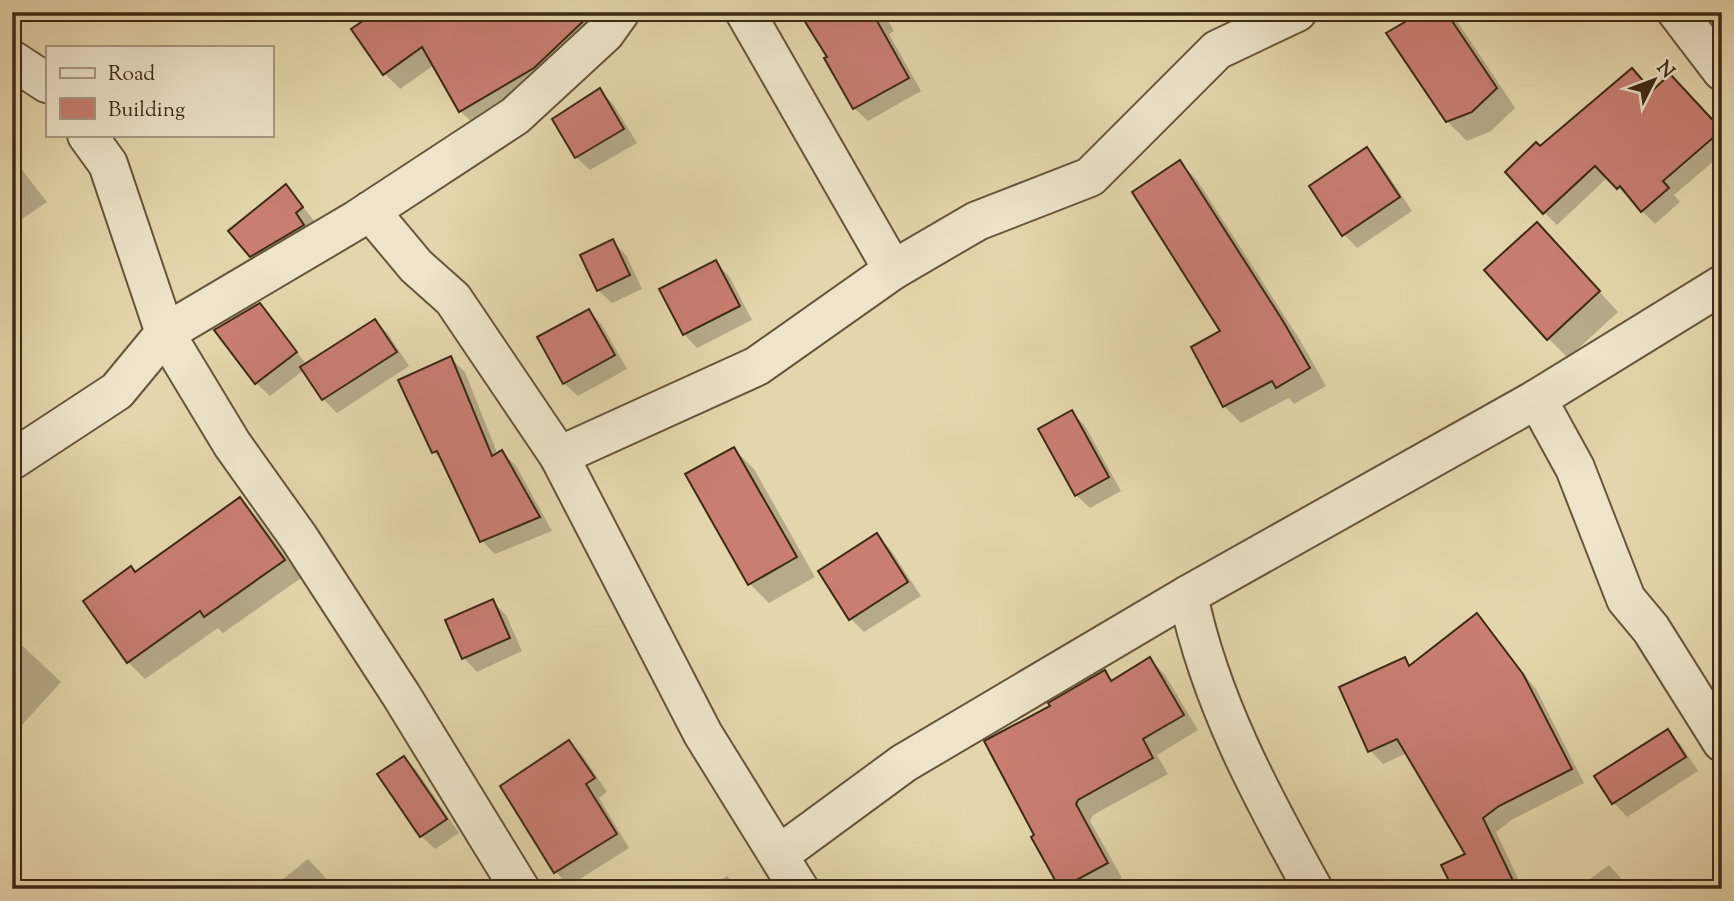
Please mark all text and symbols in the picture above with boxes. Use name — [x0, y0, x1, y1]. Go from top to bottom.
legend — [46, 46, 273, 136]
north arrow — [1618, 46, 1688, 116]
text: N — [1650, 56, 1680, 85]
text: Road — [108, 60, 155, 90]
text: Building — [108, 96, 185, 126]

